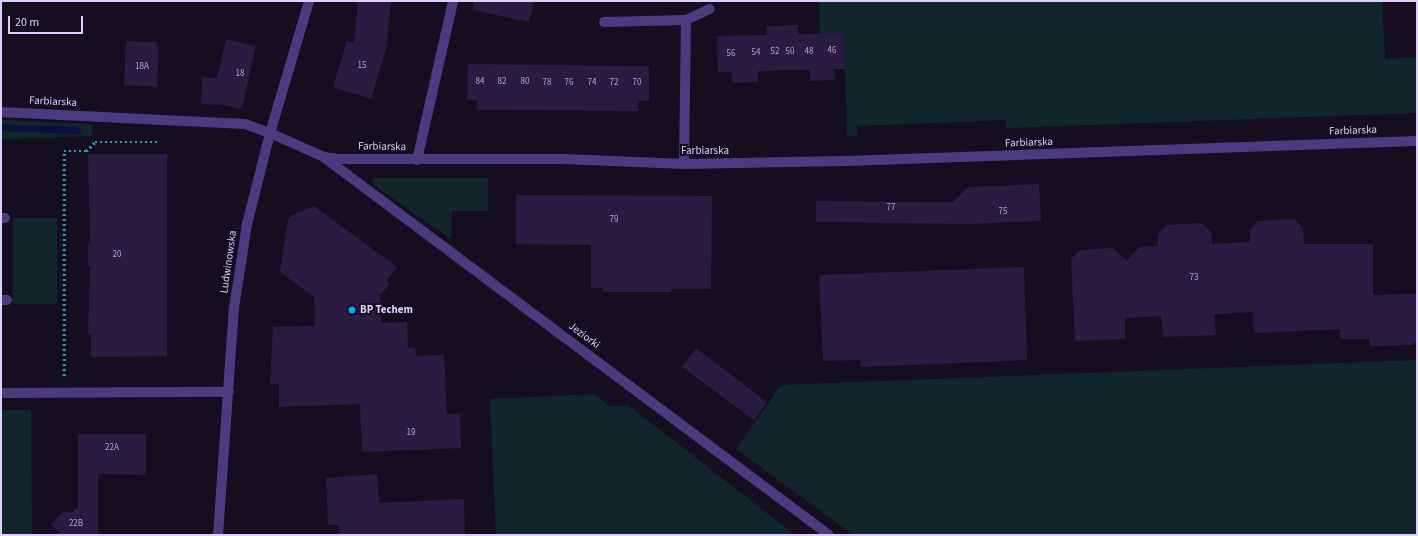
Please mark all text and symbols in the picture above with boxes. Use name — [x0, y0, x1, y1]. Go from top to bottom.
scale bar — [10, 8, 85, 34]
text: 20 m — [15, 14, 39, 31]
house number: 46 — [828, 46, 836, 56]
house number: 52 — [771, 47, 779, 57]
house number: 50 — [786, 47, 794, 57]
house number: 48 — [805, 47, 813, 57]
house number: 54 — [752, 48, 760, 58]
house number: 56 — [727, 49, 735, 59]
house number: 15 — [358, 61, 366, 71]
house number: 18A — [135, 62, 149, 72]
house number: 18 — [236, 69, 244, 79]
house number: 84 — [476, 77, 484, 87]
house number: 82 — [498, 77, 506, 87]
house number: 80 — [521, 77, 529, 87]
house number: 78 — [543, 78, 551, 88]
house number: 76 — [565, 78, 573, 88]
house number: 74 — [588, 78, 596, 88]
house number: 72 — [610, 78, 618, 88]
house number: 70 — [633, 78, 641, 88]
street label: Farbiarska — [29, 94, 77, 110]
street label: Farbiarska — [1329, 124, 1377, 138]
street label: Farbiarska — [1005, 136, 1053, 150]
street label: Farbiarska — [358, 140, 406, 154]
street label: Farbiarska — [681, 144, 729, 158]
house number: 77 — [887, 203, 895, 213]
house number: 75 — [999, 207, 1007, 217]
house number: 79 — [610, 215, 618, 225]
street label: Ludwinowska — [218, 230, 240, 294]
house number: 20 — [113, 250, 121, 260]
house number: 73 — [1190, 273, 1198, 283]
place label: BP Techem — [360, 303, 413, 317]
marker: BP Techem — [347, 305, 357, 315]
street label: Jeziorki — [566, 320, 602, 352]
house number: 19 — [407, 428, 415, 438]
house number: 22A — [105, 443, 119, 453]
house number: 22B — [69, 519, 83, 529]

